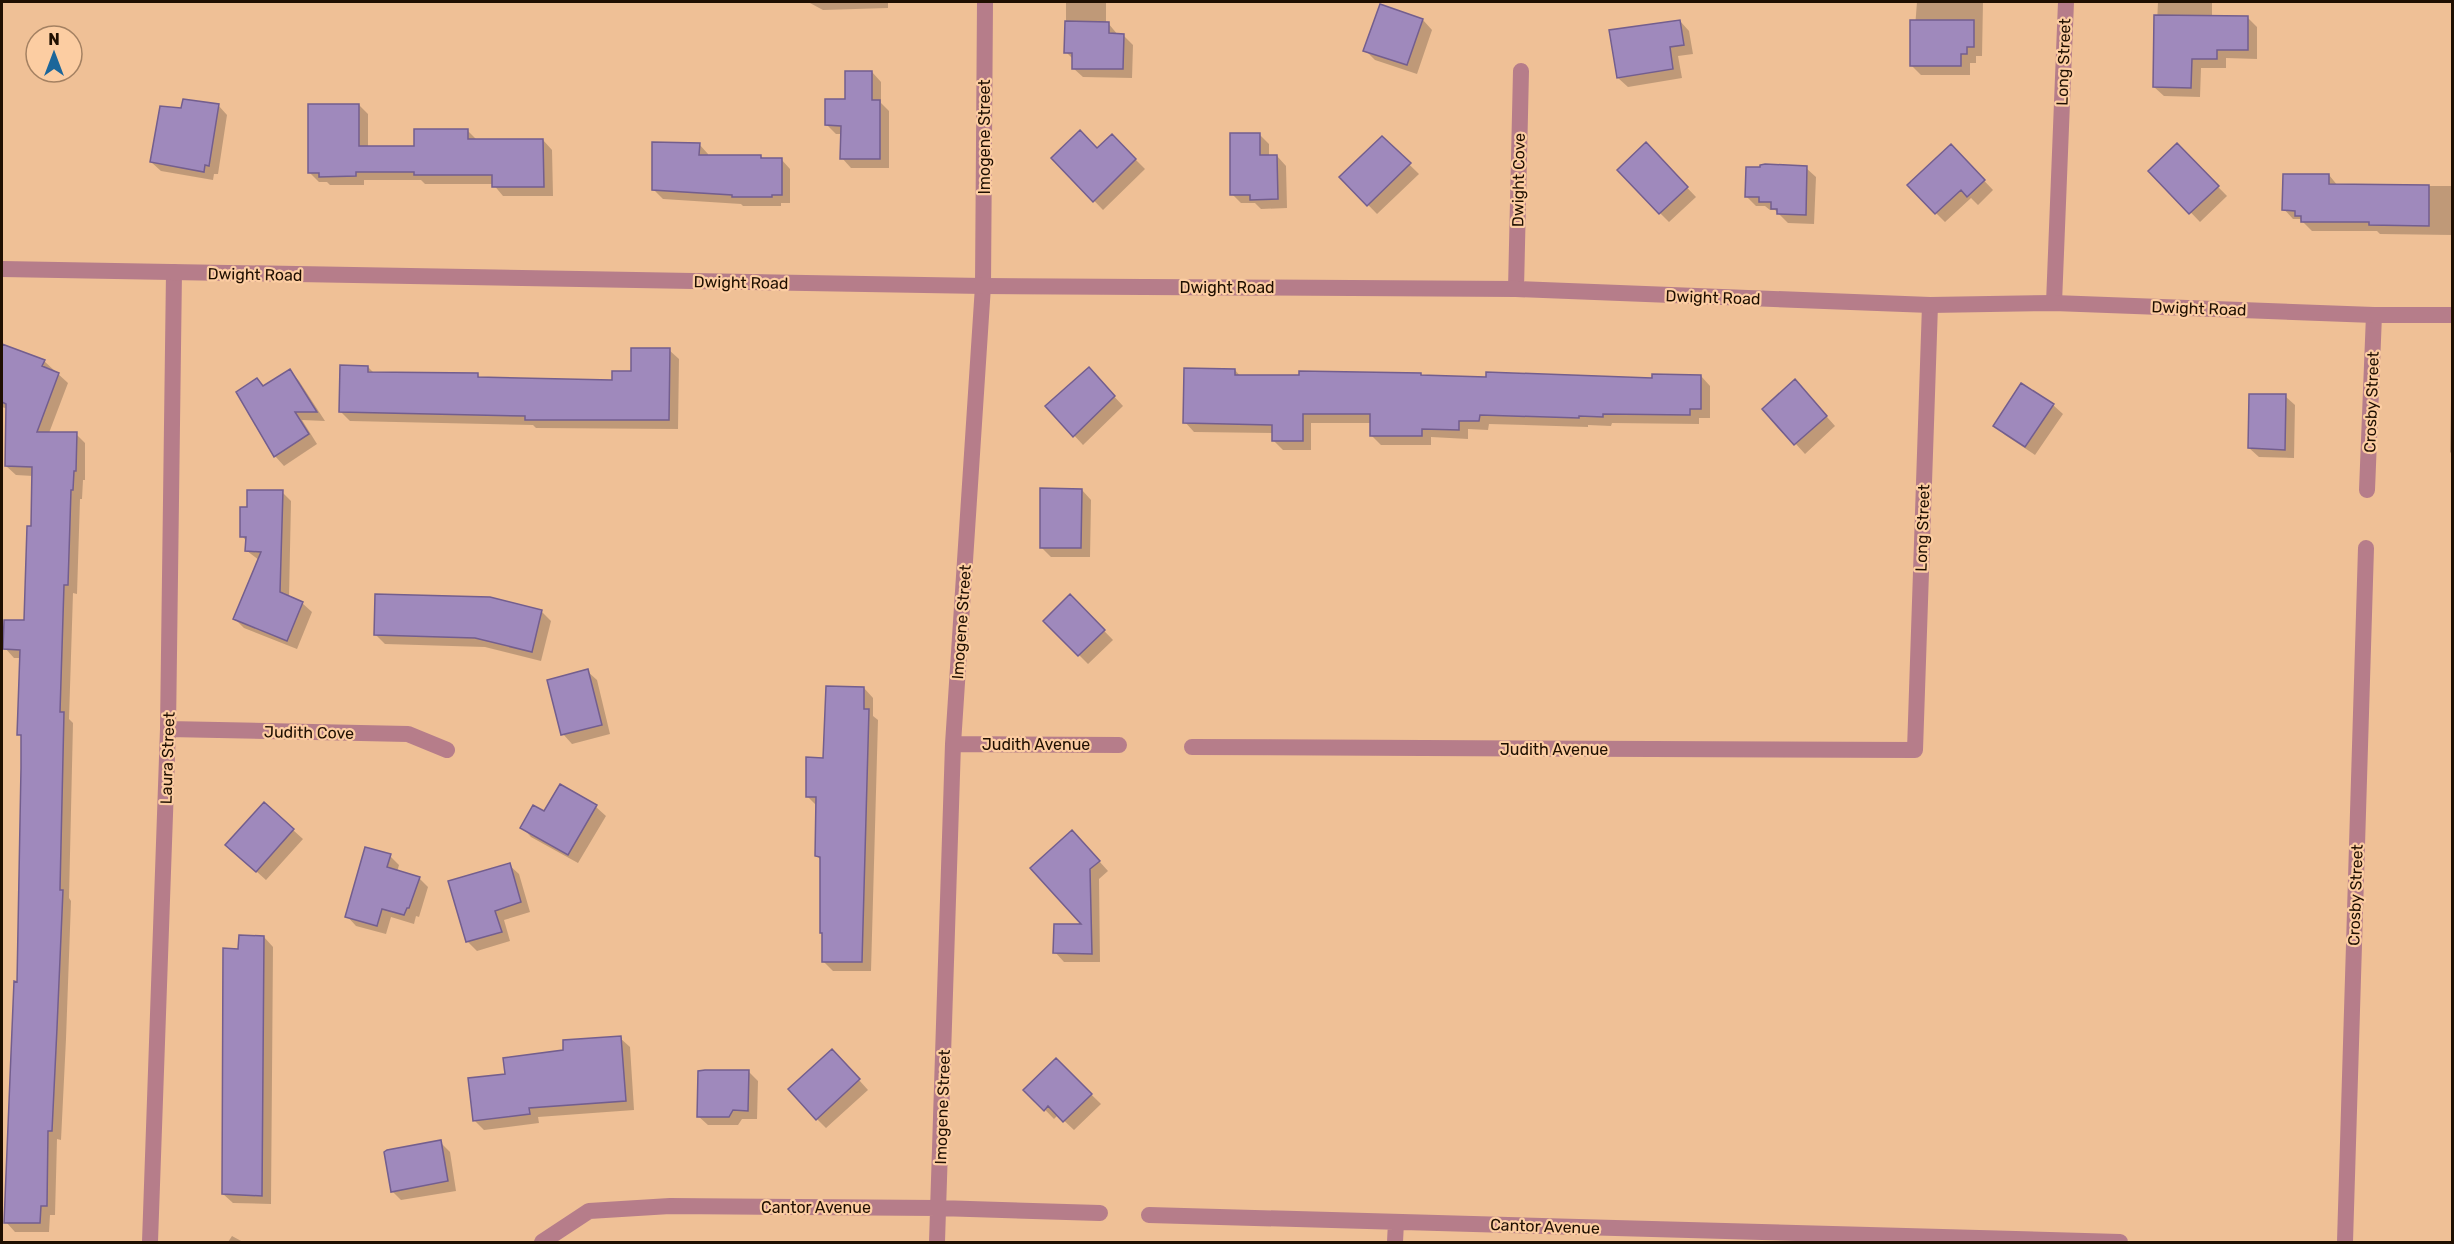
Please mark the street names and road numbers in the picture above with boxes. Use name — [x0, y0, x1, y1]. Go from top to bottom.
street label: Long Street — [2052, 18, 2075, 106]
street label: Imogene Street — [975, 79, 994, 195]
street label: Dwight Cove — [1508, 133, 1529, 227]
street label: Dwight Road — [207, 264, 303, 285]
street label: Dwight Road — [693, 272, 789, 293]
street label: Dwight Road — [1179, 278, 1275, 297]
street label: Dwight Road — [1665, 286, 1761, 309]
street label: Dwight Road — [2151, 297, 2247, 320]
street label: Crosby Street — [2360, 351, 2383, 453]
street label: Long Street — [1911, 484, 1934, 572]
street label: Imogene Street — [948, 564, 975, 680]
street label: Laura Street — [156, 711, 179, 805]
street label: Judith Cove — [264, 722, 354, 743]
street label: Judith Avenue — [982, 735, 1090, 754]
street label: Judith Avenue — [1500, 740, 1608, 759]
street label: Crosby Street — [2344, 844, 2367, 946]
street label: Imogene Street — [931, 1049, 954, 1165]
street label: Cantor Avenue — [761, 1198, 871, 1217]
street label: Cantor Avenue — [1490, 1215, 1600, 1238]

